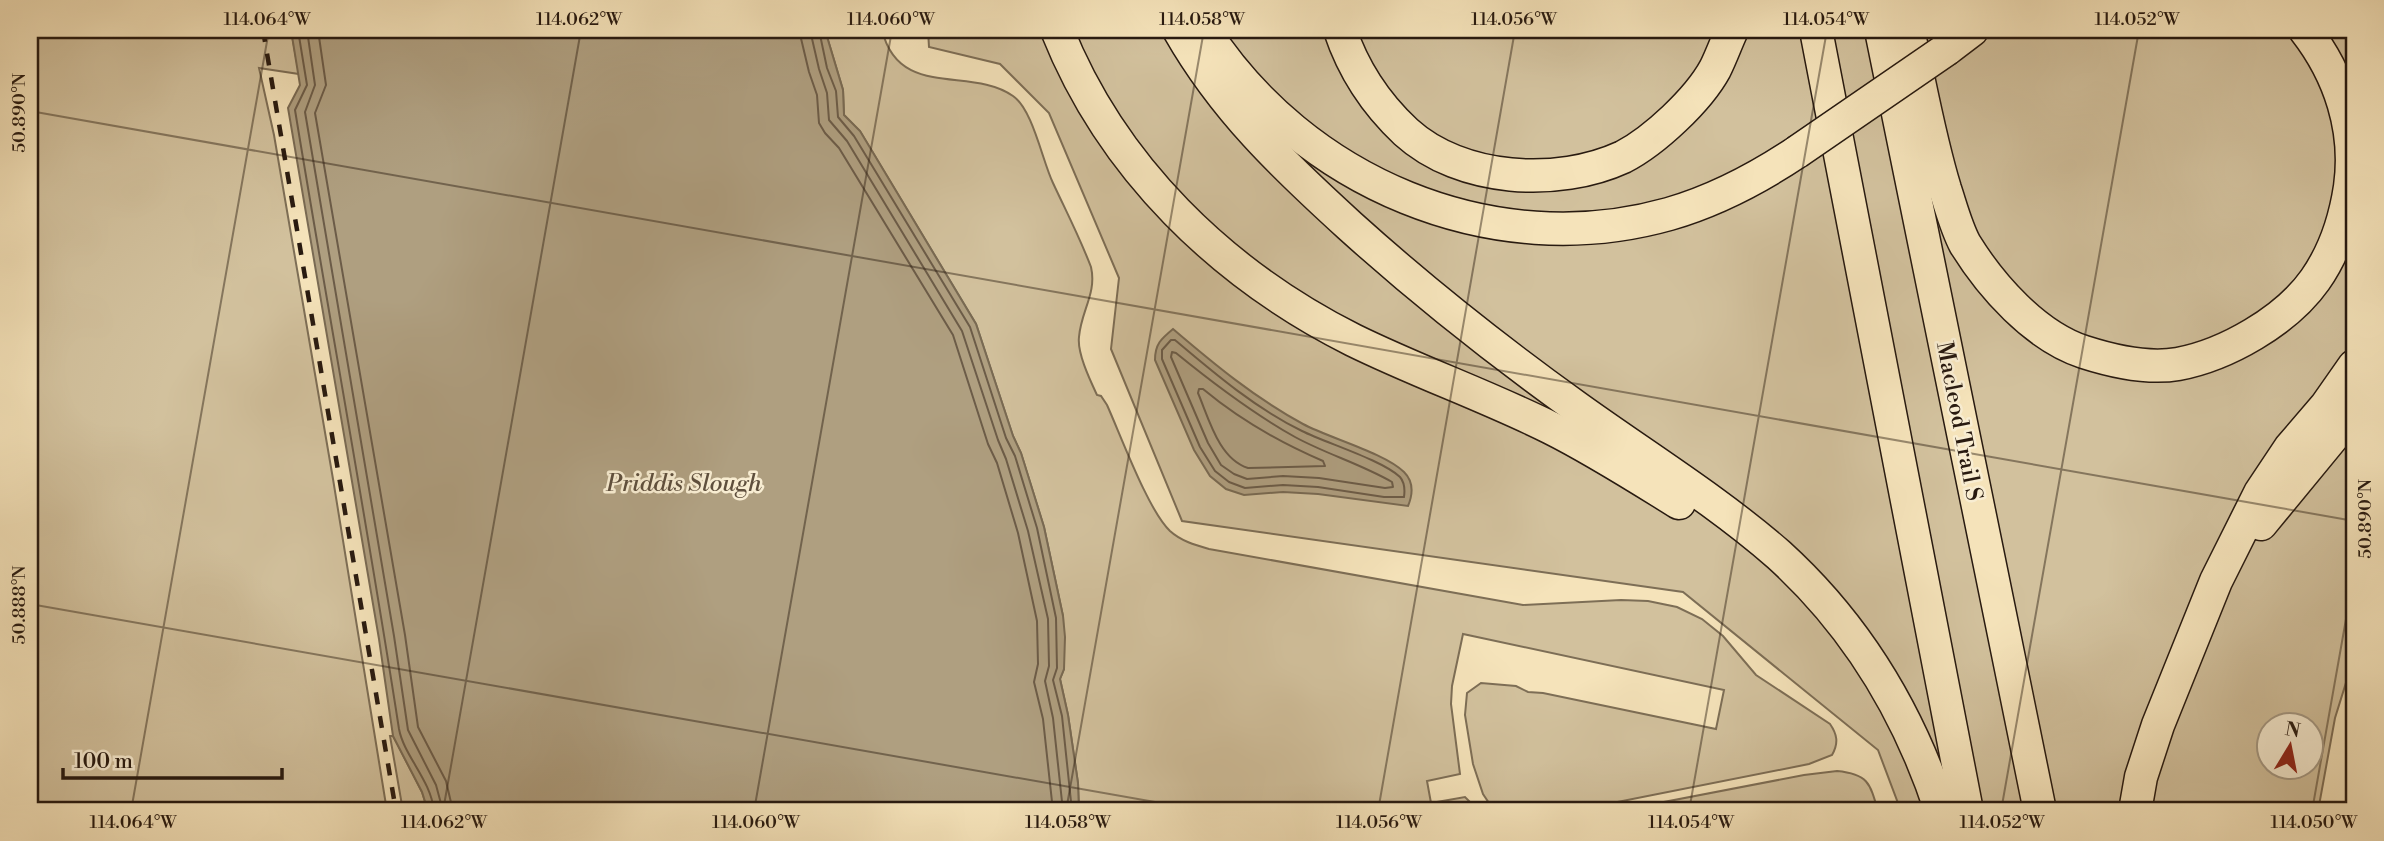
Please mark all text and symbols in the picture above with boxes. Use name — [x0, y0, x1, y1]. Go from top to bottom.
text: 114.064°W — [224, 8, 311, 31]
text: 114.062°W — [536, 8, 623, 31]
text: 114.060°W — [847, 8, 936, 31]
text: 114.058°W — [1159, 8, 1246, 31]
text: 114.056°W — [1471, 8, 1558, 31]
text: 114.054°W — [1783, 8, 1870, 31]
text: 114.052°W — [2094, 8, 2180, 31]
text: 50.890°N — [8, 73, 31, 153]
street label: Macleod Trail S — [1930, 339, 1988, 503]
water label: Priddis Slough — [605, 469, 762, 499]
text: 50.890°N — [2354, 479, 2377, 559]
text: 50.888°N — [8, 565, 31, 644]
north arrow — [2254, 712, 2324, 782]
text: N — [2283, 717, 2302, 743]
scale bar — [63, 736, 282, 780]
text: 100 m — [74, 749, 133, 775]
text: 114.064°W — [90, 811, 177, 834]
text: 114.062°W — [401, 811, 488, 834]
text: 114.060°W — [712, 811, 801, 834]
text: 114.058°W — [1025, 811, 1112, 834]
text: 114.056°W — [1336, 811, 1423, 834]
text: 114.054°W — [1648, 811, 1735, 834]
text: 114.052°W — [1959, 811, 2045, 834]
text: 114.050°W — [2271, 811, 2358, 834]

